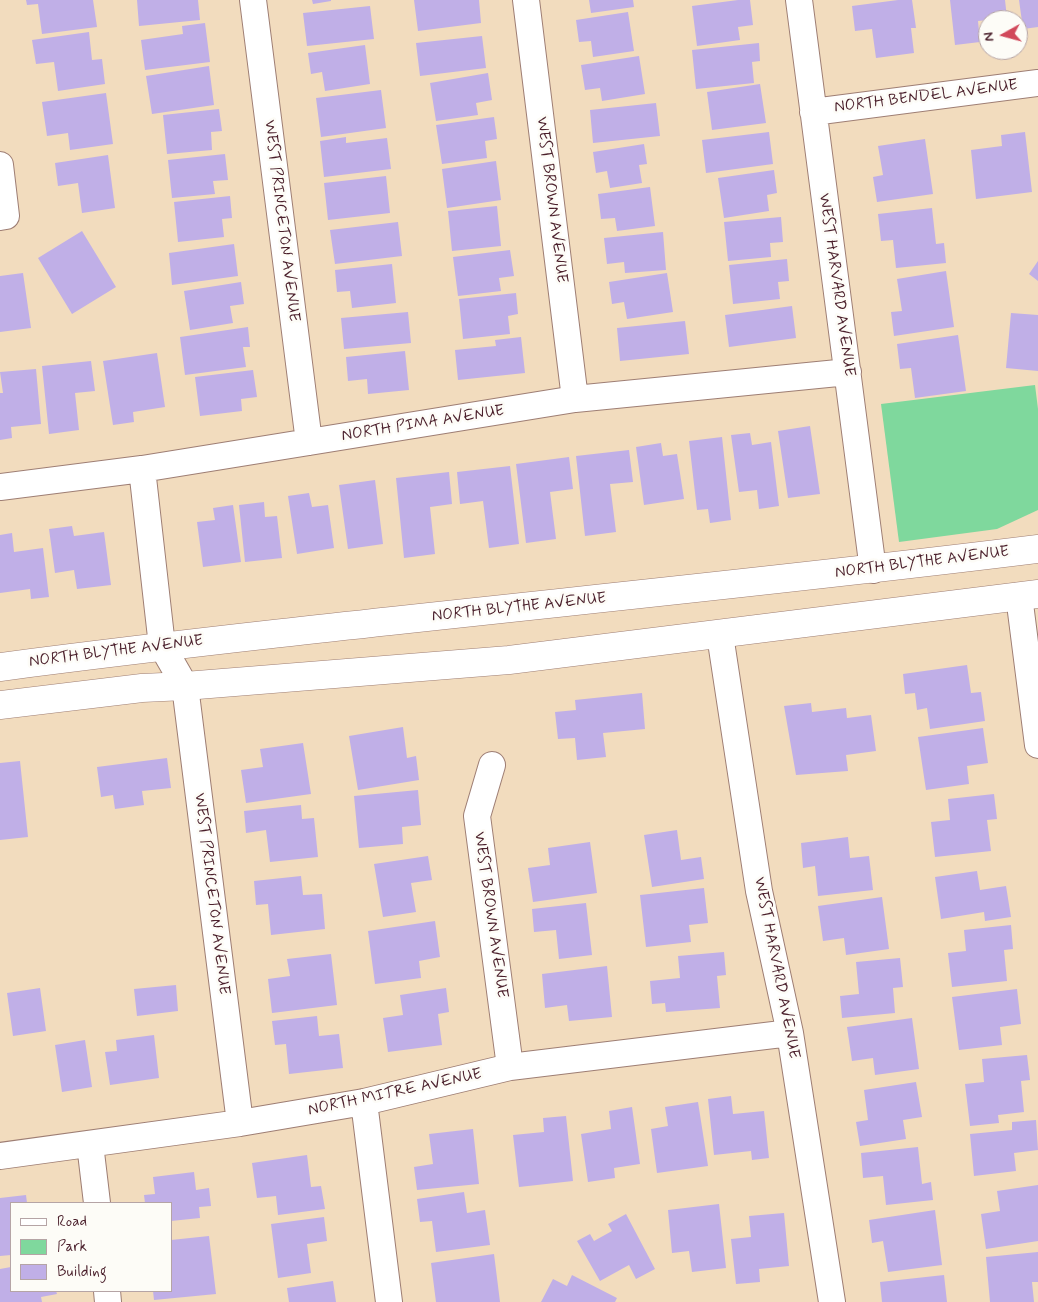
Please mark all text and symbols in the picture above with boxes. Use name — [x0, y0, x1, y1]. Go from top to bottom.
north arrow — [978, 10, 1028, 60]
text: N — [980, 31, 999, 42]
street label: NORTH BENDEL AVENUE — [833, 76, 1019, 118]
street label: WEST BROWN AVENUE — [531, 116, 571, 284]
street label: WEST PRINCETON AVENUE — [259, 119, 303, 323]
street label: WEST HARVARD AVENUE — [814, 192, 858, 378]
street label: NORTH PIMA AVENUE — [340, 402, 506, 446]
street label: NORTH BLYTHE AVENUE — [834, 543, 1010, 583]
street label: NORTH BLYTHE AVENUE — [431, 589, 607, 627]
street label: NORTH BLYTHE AVENUE — [28, 632, 204, 672]
street label: WEST PRINCETON AVENUE — [189, 792, 233, 996]
street label: WEST BROWN AVENUE — [469, 831, 511, 999]
street label: WEST HARVARD AVENUE — [749, 875, 803, 1061]
street label: NORTH MITRE AVENUE — [306, 1065, 484, 1121]
legend — [10, 1202, 172, 1292]
text: Road — [57, 1212, 87, 1232]
text: Park — [57, 1237, 87, 1257]
text: Building — [57, 1262, 107, 1282]

